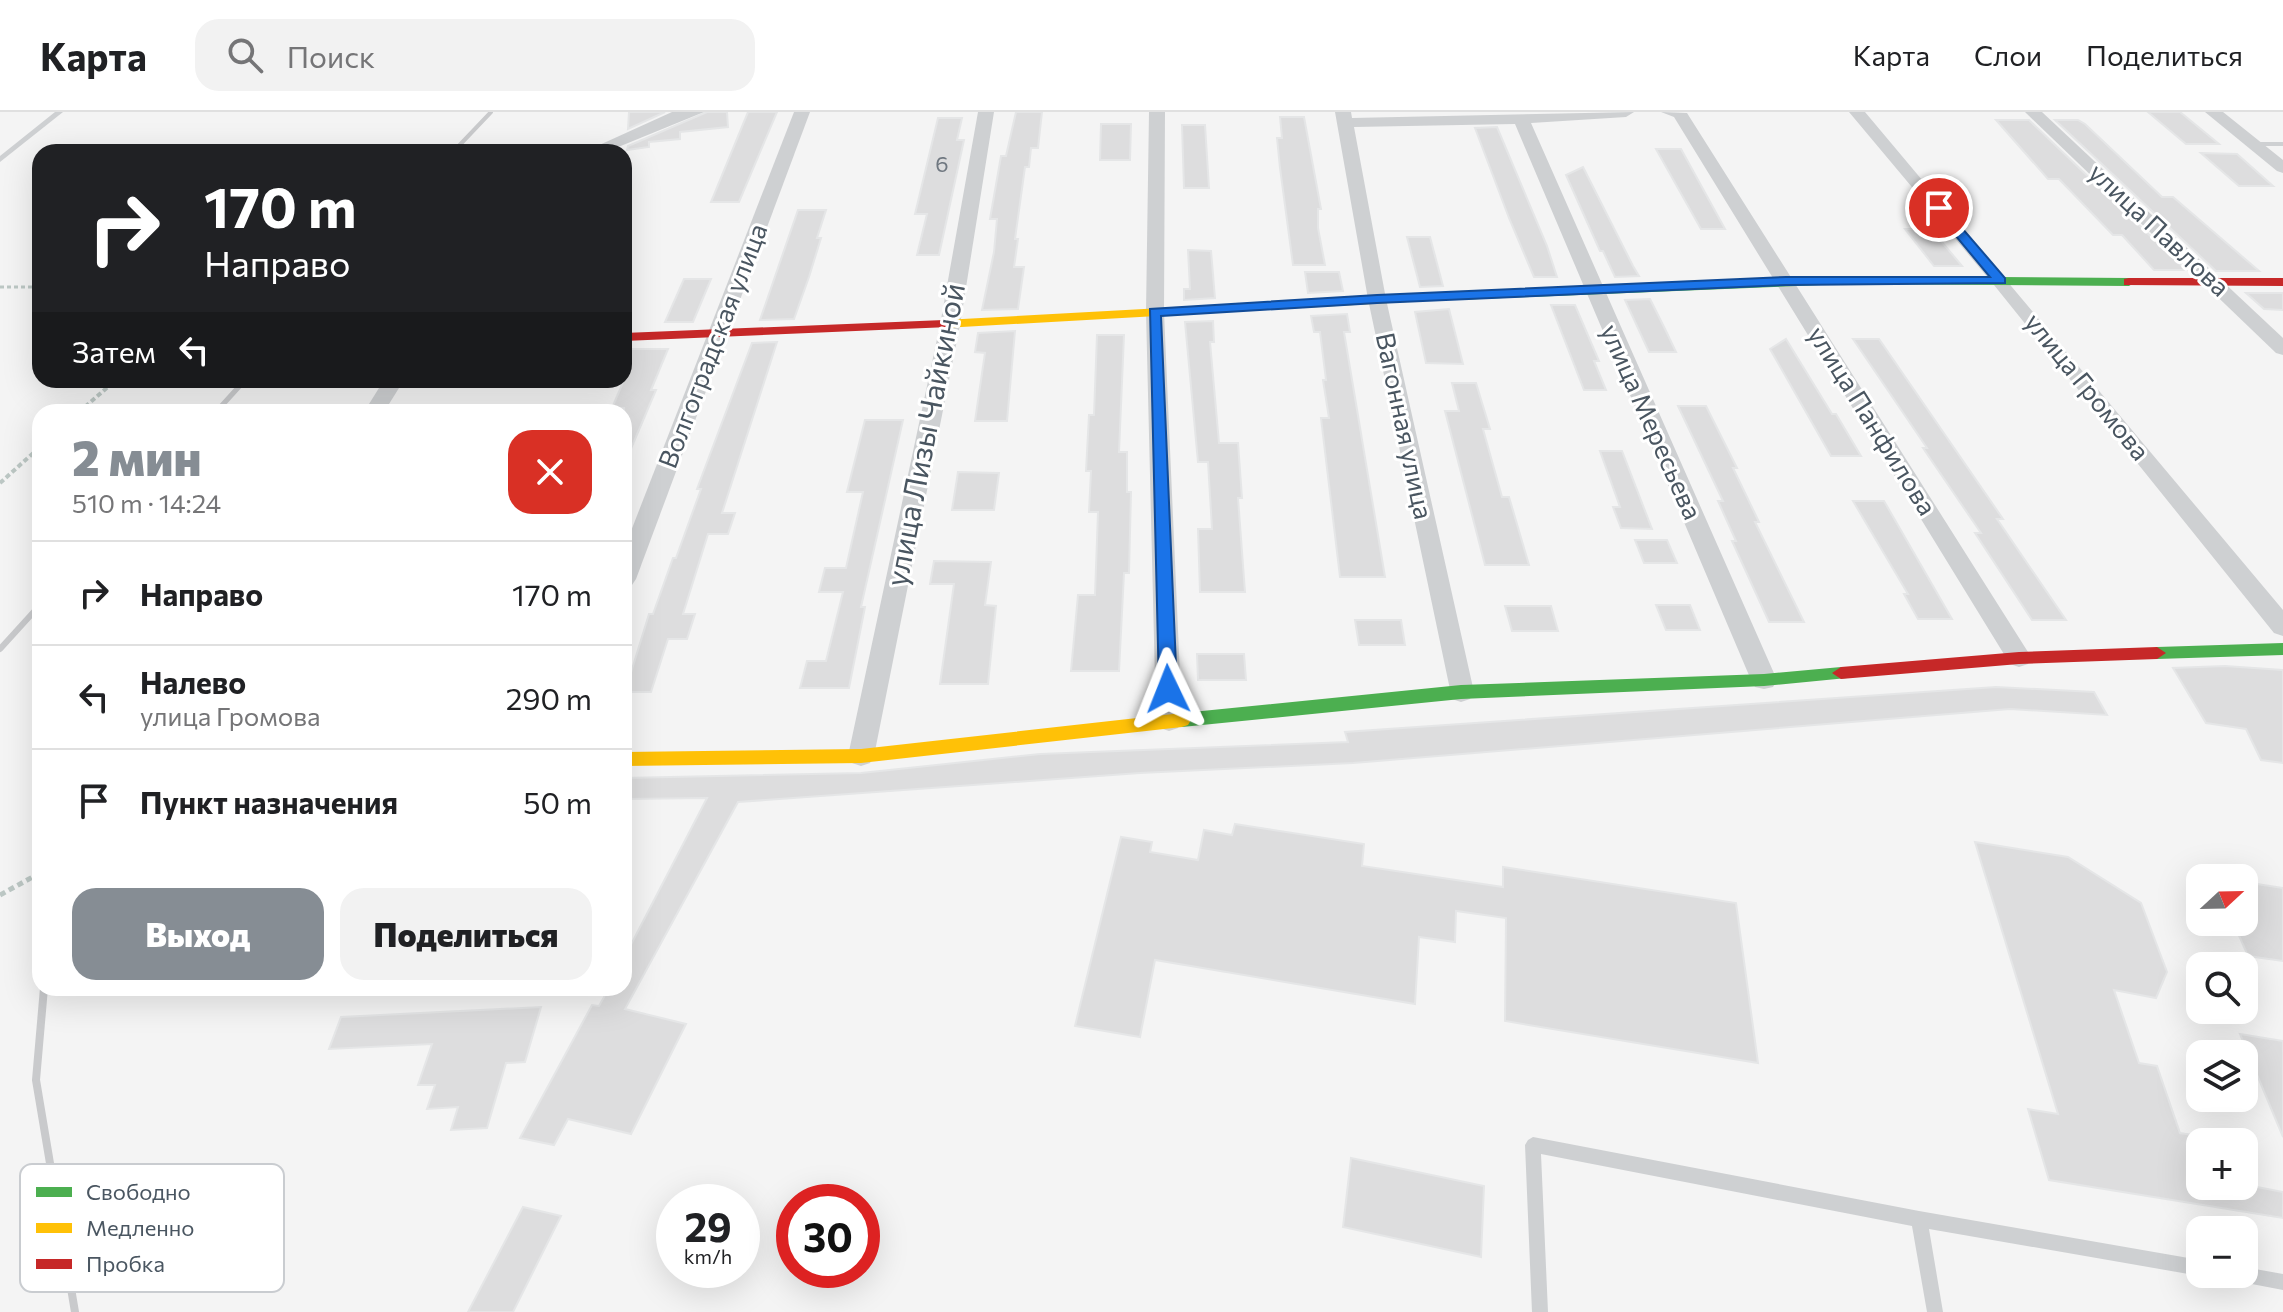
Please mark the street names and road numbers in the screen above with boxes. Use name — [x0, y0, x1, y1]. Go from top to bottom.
street label: улица Павлова — [2083, 156, 2237, 302]
street label: Волгоградская улица — [651, 219, 773, 472]
street label: улица Лизы Чайкиной — [876, 280, 971, 589]
street label: улица Громова — [2019, 306, 2157, 466]
street label: улица Мересьева — [1595, 319, 1709, 524]
street label: улица Панфилова — [1803, 320, 1944, 520]
street label: Вагонная улица — [1371, 330, 1440, 522]

